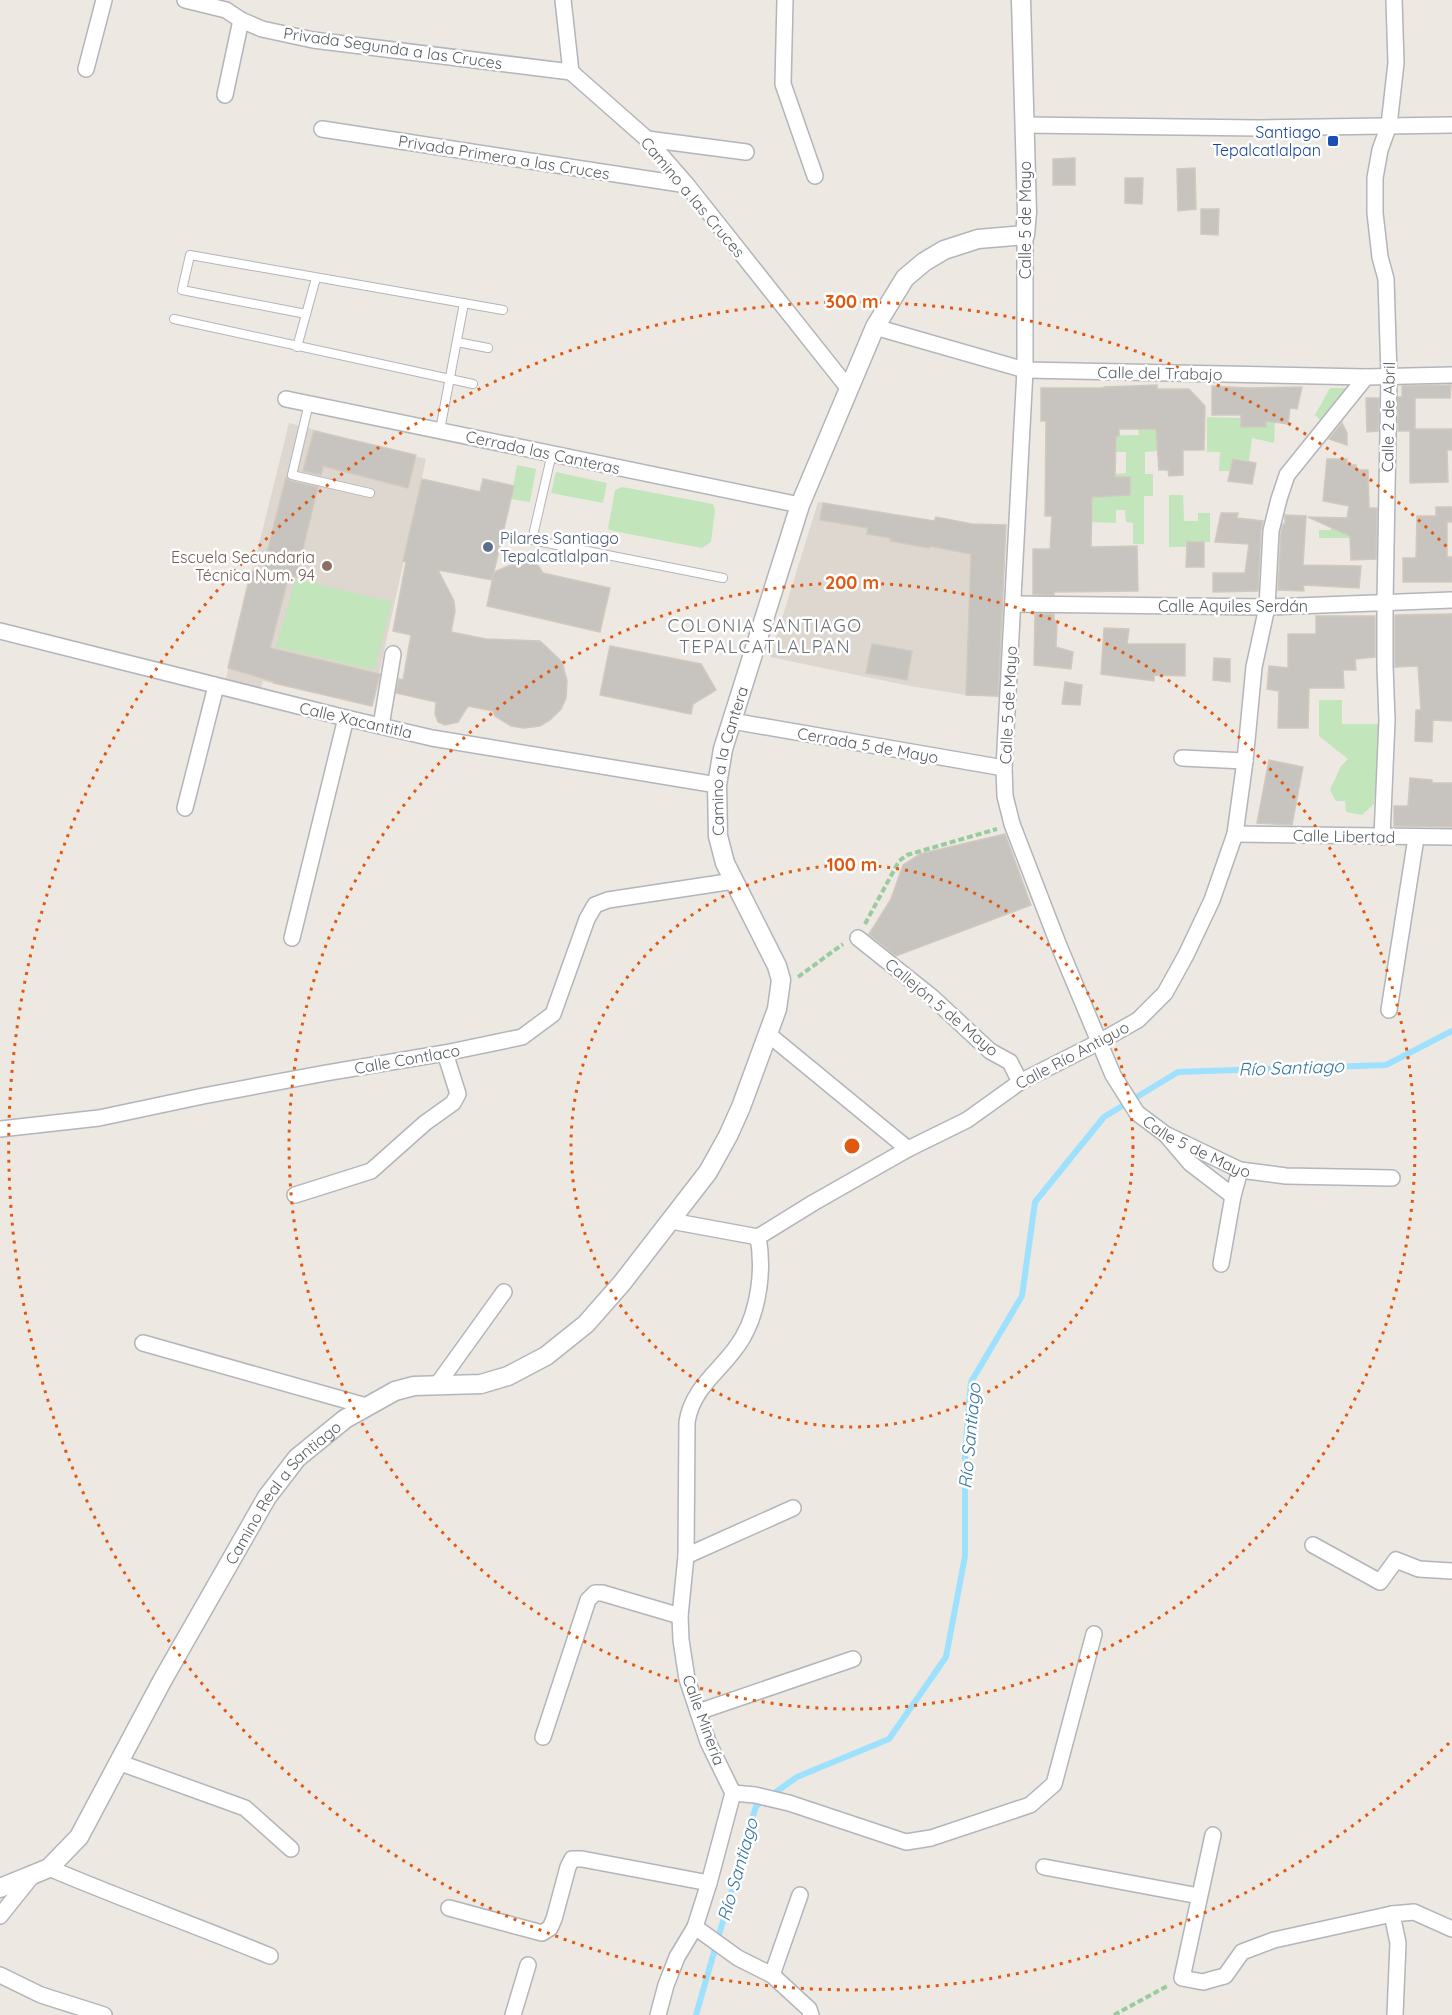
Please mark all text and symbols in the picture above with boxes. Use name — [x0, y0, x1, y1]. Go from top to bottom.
street label: Privada Segunda a las Cruces — [282, 23, 504, 73]
place label: Santiago Tepalcatlalpan — [1212, 122, 1321, 160]
street label: Privada Primera a las Cruces — [397, 130, 611, 184]
street label: Camino a las Cruces — [637, 133, 749, 261]
marker: Santiago Tepalcatlalpan — [1326, 134, 1340, 148]
street label: Calle 5 de Mayo — [1015, 161, 1035, 279]
text: 300 m — [825, 290, 879, 313]
street label: Calle del Trabajo — [1097, 362, 1223, 384]
street label: Calle 2 de Abril — [1377, 362, 1399, 472]
street label: Cerrada las Canteras — [464, 426, 622, 478]
place label: Pilares Santiago Tepalcatlalpan — [500, 528, 619, 566]
marker: Pilares Santiago Tepalcatlalpan — [481, 540, 495, 554]
place label: Escuela Secundaria Técnica Num. 94 — [171, 547, 315, 585]
marker: Escuela Secundaria Técnica Num. 94 — [320, 559, 334, 573]
text: 200 m — [825, 571, 879, 594]
street label: Calle Aquiles Serdán — [1158, 596, 1308, 616]
district label: COLONIA SANTIAGO TEPALCATLALPAN — [668, 614, 862, 658]
street label: Calle 5 de Mayo — [995, 645, 1021, 765]
street label: Camino a la Cantera — [707, 684, 752, 836]
street label: Calle Xacantitla — [298, 697, 414, 743]
street label: Cerrada 5 de Mayo — [796, 723, 940, 767]
street label: Calle Libertad — [1293, 825, 1395, 847]
text: 100 m — [827, 853, 877, 876]
street label: Callejón 5 de Mayo — [881, 954, 1003, 1060]
street label: Calle Río Antiguo — [1012, 1017, 1132, 1093]
street label: Calle Contlaco — [353, 1040, 461, 1078]
water label: Río Santiago — [1238, 1054, 1345, 1081]
street label: Calle 5 de Mayo — [1139, 1111, 1251, 1181]
centre of rings — [842, 1136, 862, 1156]
water label: Río Santiago — [953, 1381, 986, 1490]
street label: Camino Real a Santiago — [221, 1416, 345, 1568]
street label: Calle Minería — [678, 1672, 730, 1768]
water label: Río Santiago — [712, 1815, 763, 1924]

